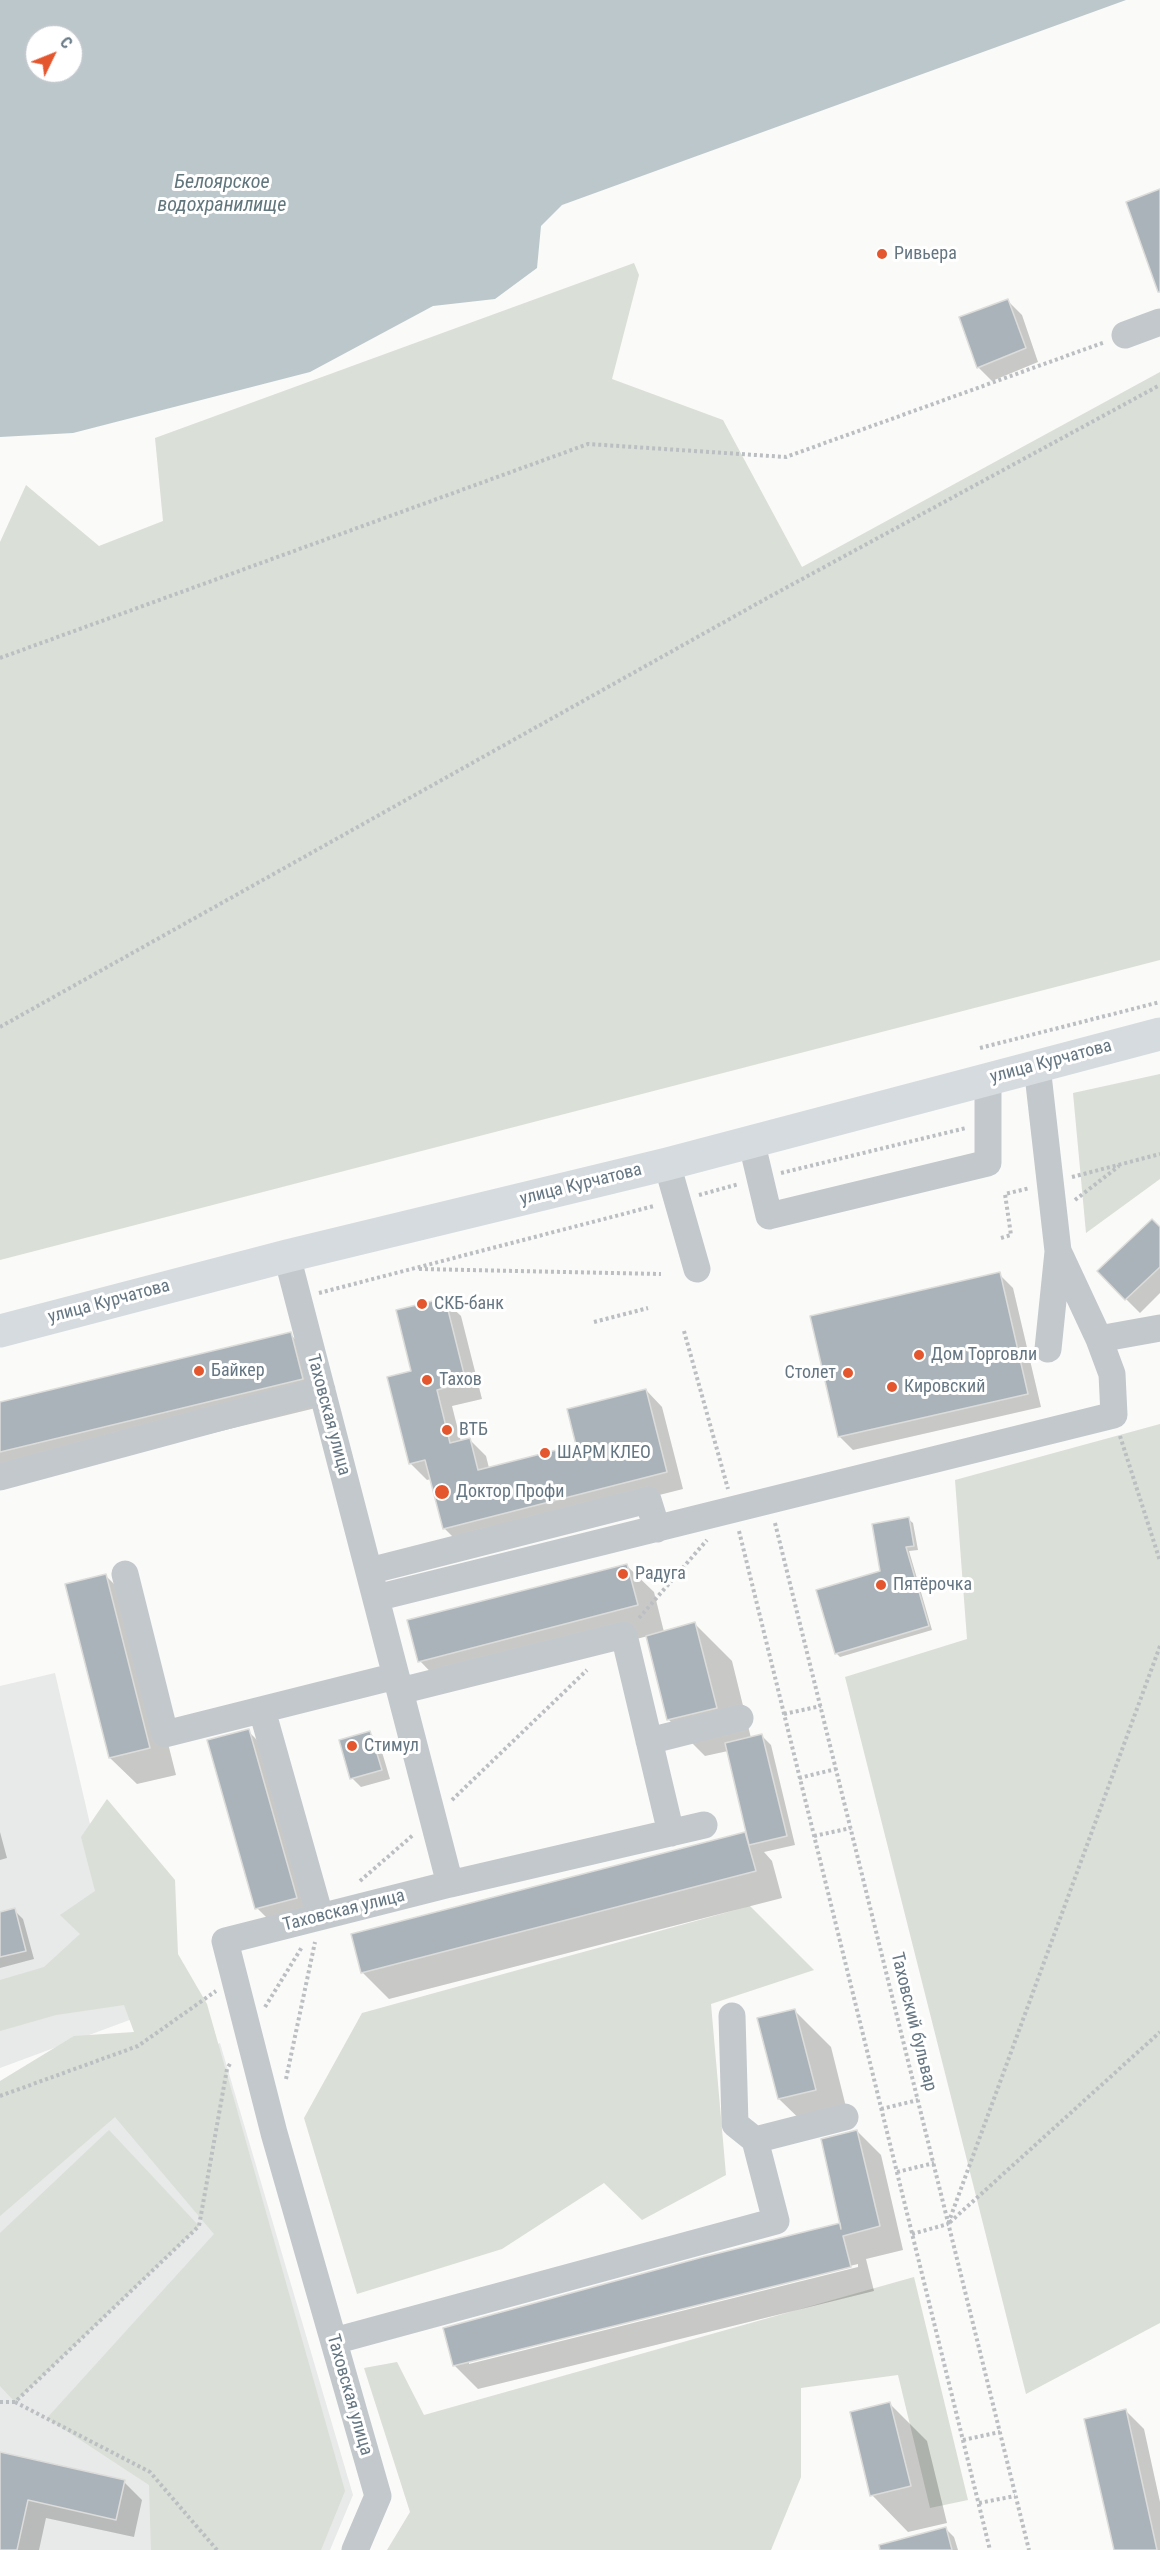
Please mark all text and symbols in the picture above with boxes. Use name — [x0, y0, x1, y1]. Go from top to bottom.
north arrow — [24, 24, 84, 84]
text: С — [56, 33, 76, 53]
water label: Белоярское водохранилище — [158, 171, 286, 218]
place label: Ривьера — [894, 243, 957, 265]
marker: Ривьера — [875, 247, 889, 261]
street label: улица Курчатова — [988, 1035, 1114, 1089]
street label: улица Курчатова — [518, 1159, 644, 1211]
street label: улица Курчатова — [46, 1275, 172, 1329]
place label: СКБ-банк — [434, 1293, 504, 1315]
marker: СКБ-банк — [415, 1297, 429, 1311]
place label: Дом Торговли — [931, 1344, 1037, 1366]
marker: Дом Торговли — [912, 1348, 926, 1362]
street label: Таховская улица — [301, 1352, 355, 1478]
place label: Байкер — [211, 1360, 265, 1382]
place label: Столет — [784, 1362, 836, 1384]
marker: Байкер — [192, 1364, 206, 1378]
marker: Столет — [841, 1366, 855, 1380]
place label: Тахов — [439, 1369, 482, 1391]
marker: Тахов — [420, 1373, 434, 1387]
place label: Кировский — [904, 1376, 985, 1398]
marker: Кировский — [885, 1380, 899, 1394]
place label: ВТБ — [459, 1419, 488, 1441]
marker: ВТБ — [440, 1423, 454, 1437]
place label: ШАРМ КЛЕО — [557, 1442, 651, 1464]
marker: ШАРМ КЛЕО — [538, 1446, 552, 1460]
place label: Доктор Профи — [456, 1481, 564, 1503]
marker: Доктор Профи — [433, 1483, 451, 1501]
place label: Радуга — [635, 1563, 686, 1585]
marker: Радуга — [616, 1567, 630, 1581]
place label: Пятёрочка — [893, 1574, 972, 1596]
marker: Пятёрочка — [874, 1578, 888, 1592]
place label: Стимул — [364, 1735, 419, 1757]
marker: Стимул — [345, 1739, 359, 1753]
street label: Таховская улица — [281, 1885, 407, 1937]
street label: Таховский бульвар — [885, 1950, 941, 2094]
street label: Таховская улица — [321, 2332, 377, 2458]

